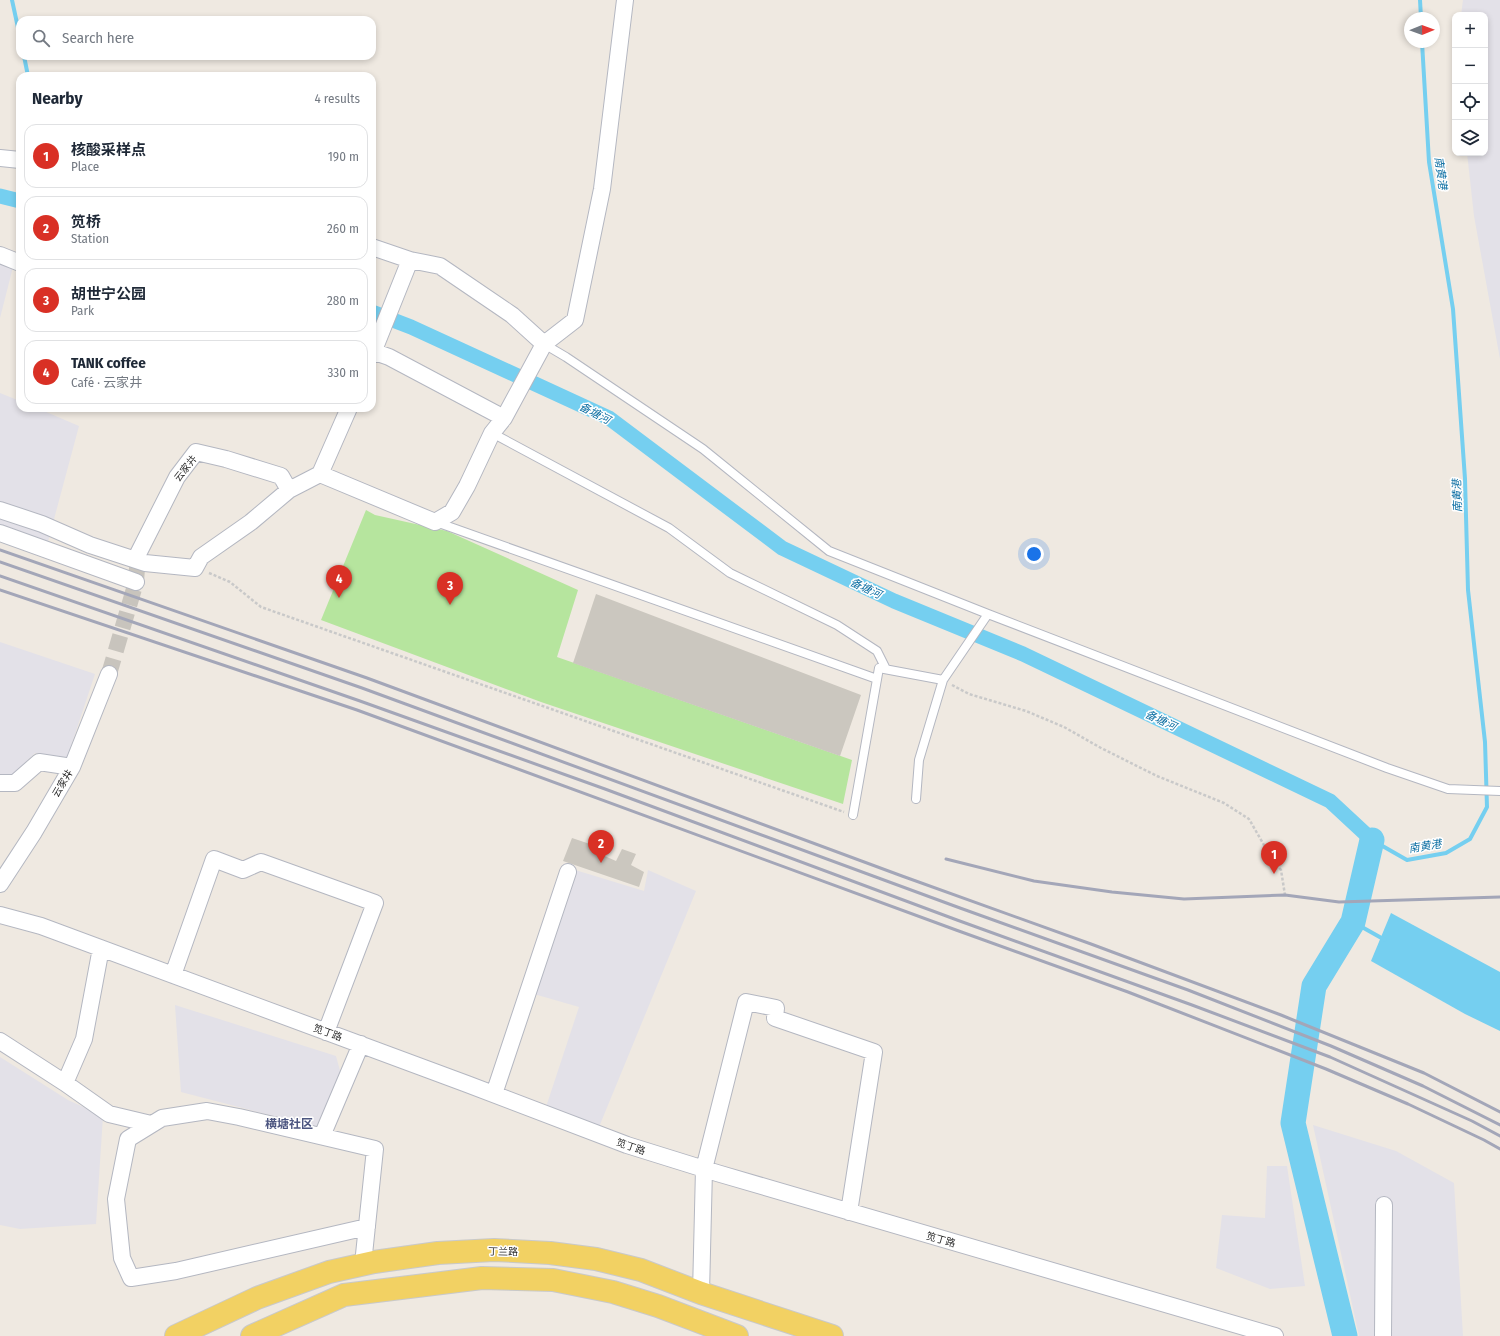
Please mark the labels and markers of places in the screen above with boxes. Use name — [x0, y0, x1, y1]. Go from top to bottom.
pin: 4 — [326, 565, 352, 598]
pin: 3 — [437, 572, 463, 605]
pin: 2 — [588, 830, 614, 863]
pin: 1 — [1261, 841, 1287, 874]

